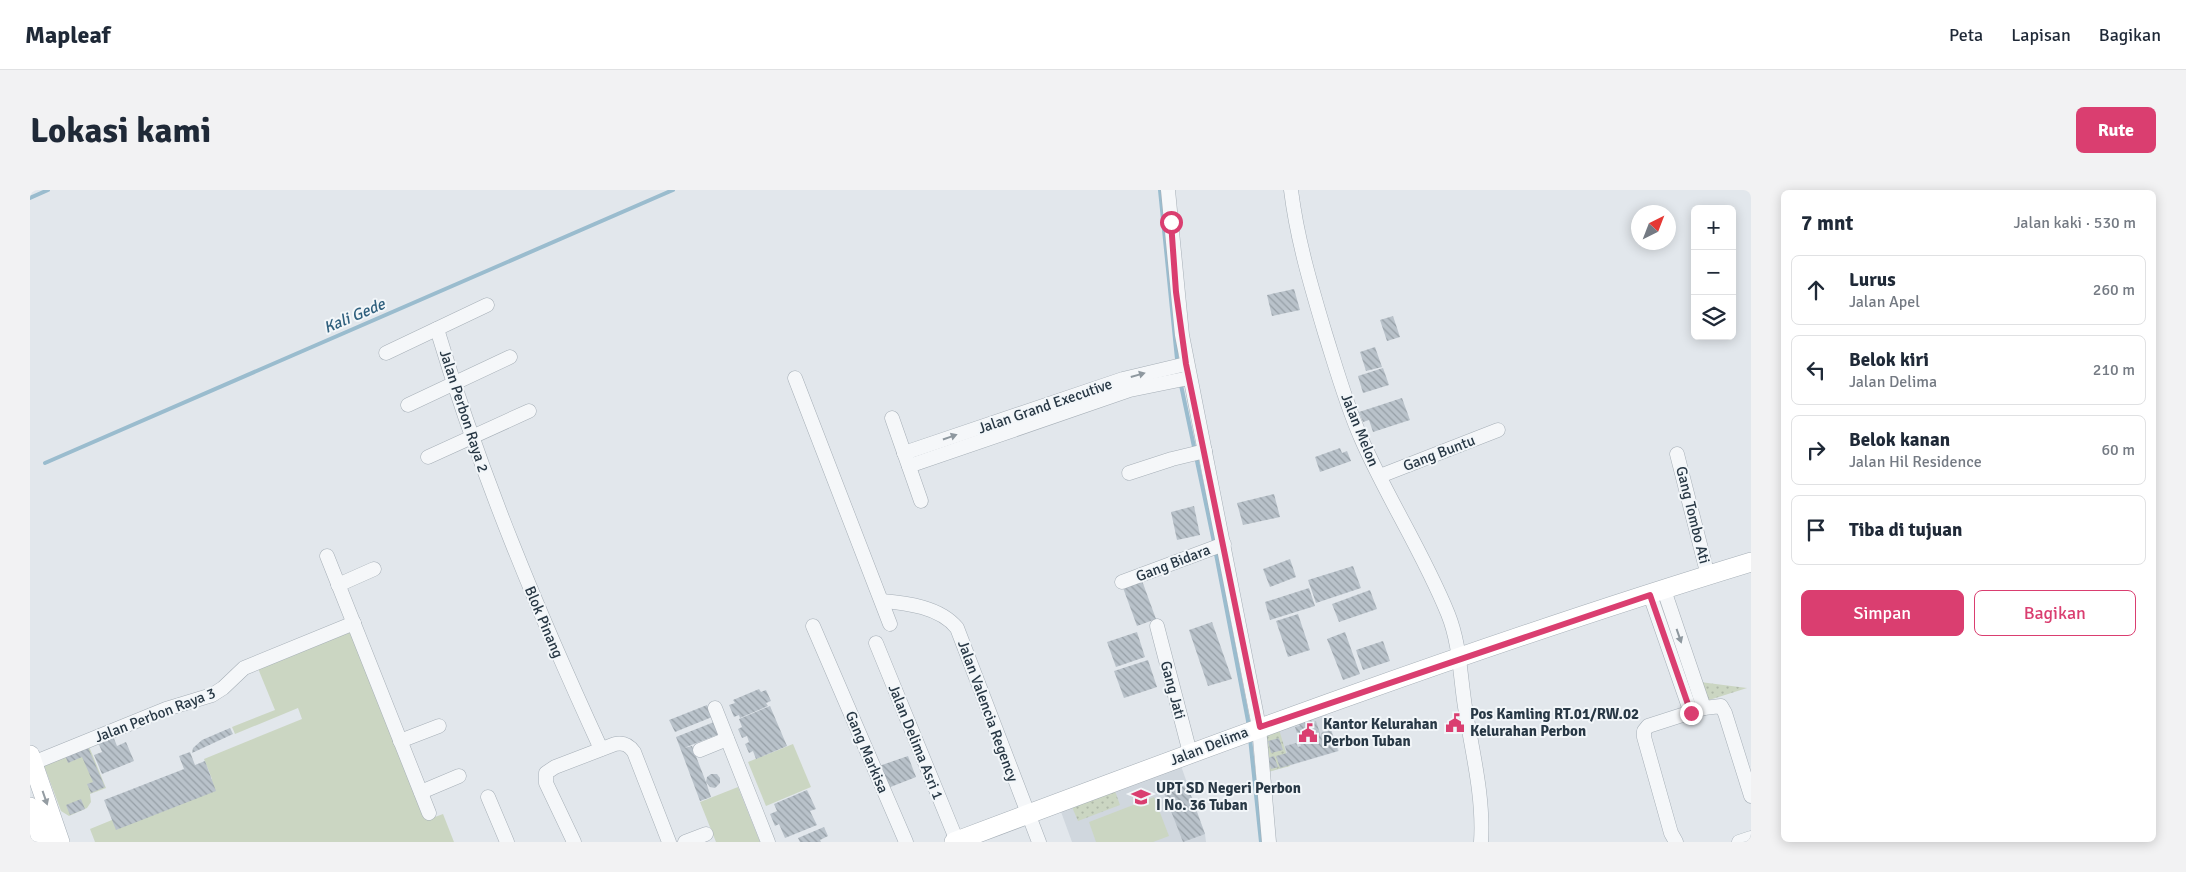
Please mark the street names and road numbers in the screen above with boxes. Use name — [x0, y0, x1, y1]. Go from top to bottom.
street label: Jalan Perbon Raya 2 — [436, 347, 492, 475]
street label: Jalan Grand Executive — [975, 375, 1115, 437]
street label: Jalan Melon — [1337, 391, 1383, 469]
street label: Gang Buntu — [1400, 431, 1478, 475]
street label: Gang Tombo Ati — [1672, 464, 1714, 566]
street label: Gang Bidara — [1133, 541, 1213, 585]
street label: Blok Pinang — [521, 583, 567, 661]
street label: Jalan Valencia Regency — [954, 638, 1022, 784]
street label: Gang Jati — [1157, 659, 1189, 721]
street label: Jalan Delima Asri 1 — [885, 682, 947, 802]
street label: Jalan Perbon Raya 3 — [92, 684, 218, 746]
street label: Gang Markisa — [842, 708, 892, 796]
street label: Jalan Delima — [1167, 723, 1251, 769]

